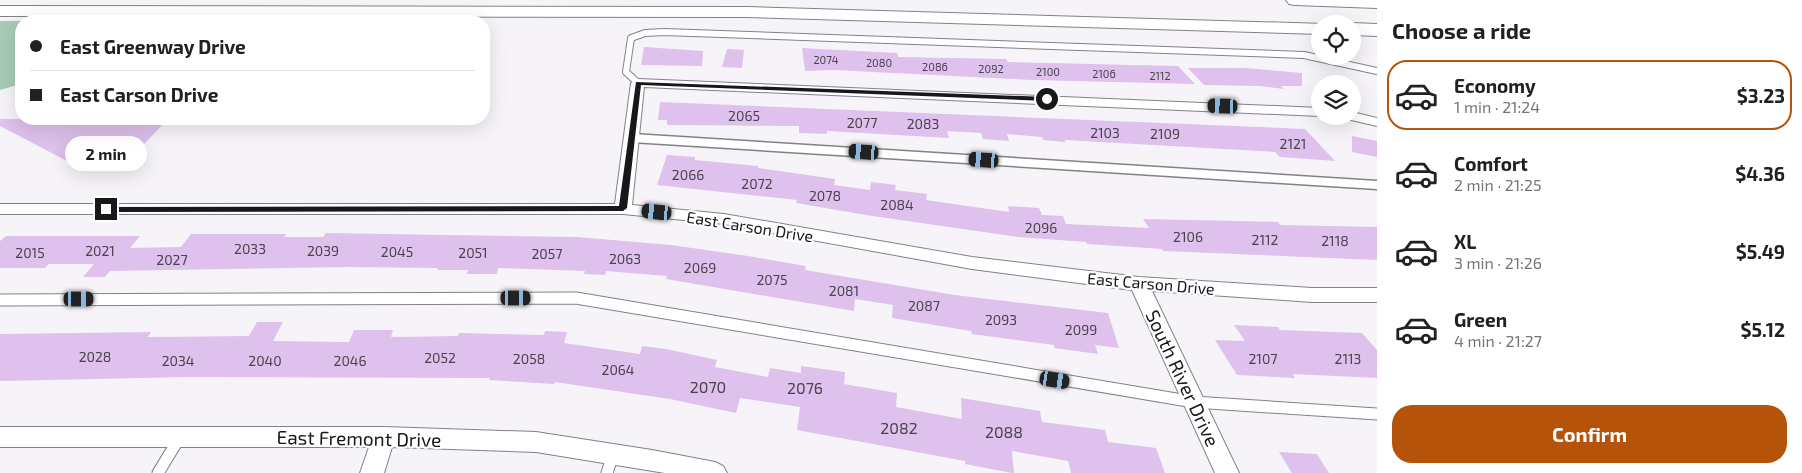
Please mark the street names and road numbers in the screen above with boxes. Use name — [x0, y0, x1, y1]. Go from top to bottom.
street label: East Carson Drive — [685, 207, 815, 245]
street label: East Carson Drive — [1086, 268, 1216, 298]
street label: South River Drive — [1141, 306, 1225, 450]
street label: East Fremont Drive — [276, 425, 442, 451]

